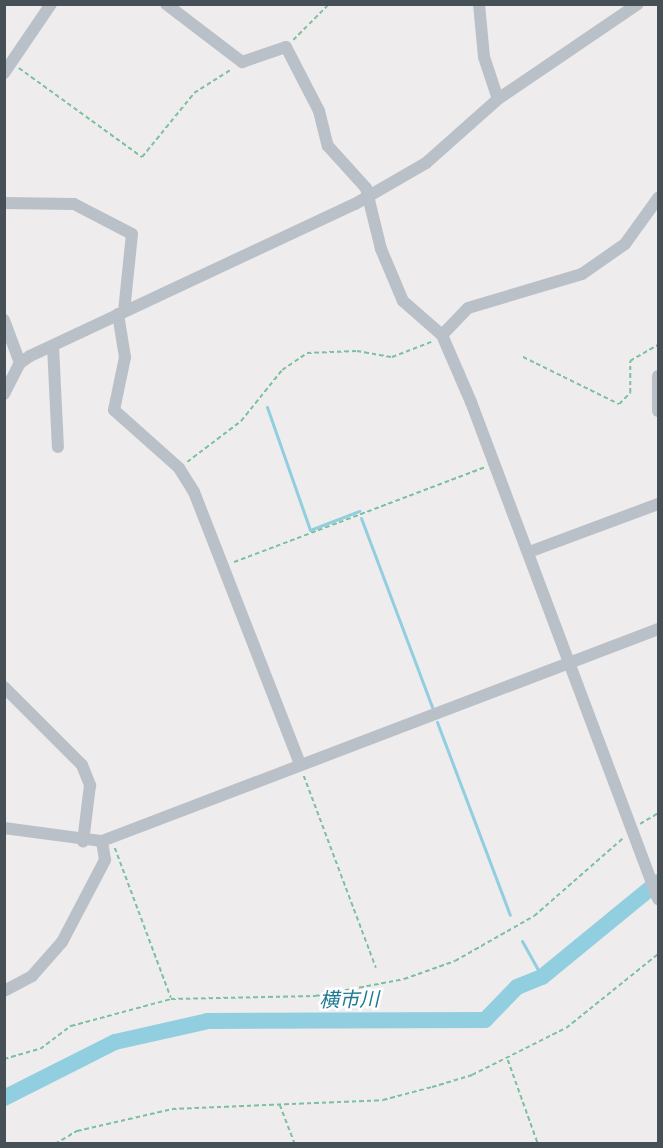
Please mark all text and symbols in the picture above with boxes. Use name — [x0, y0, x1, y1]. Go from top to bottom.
water label: 横市川 — [319, 986, 379, 1012]

